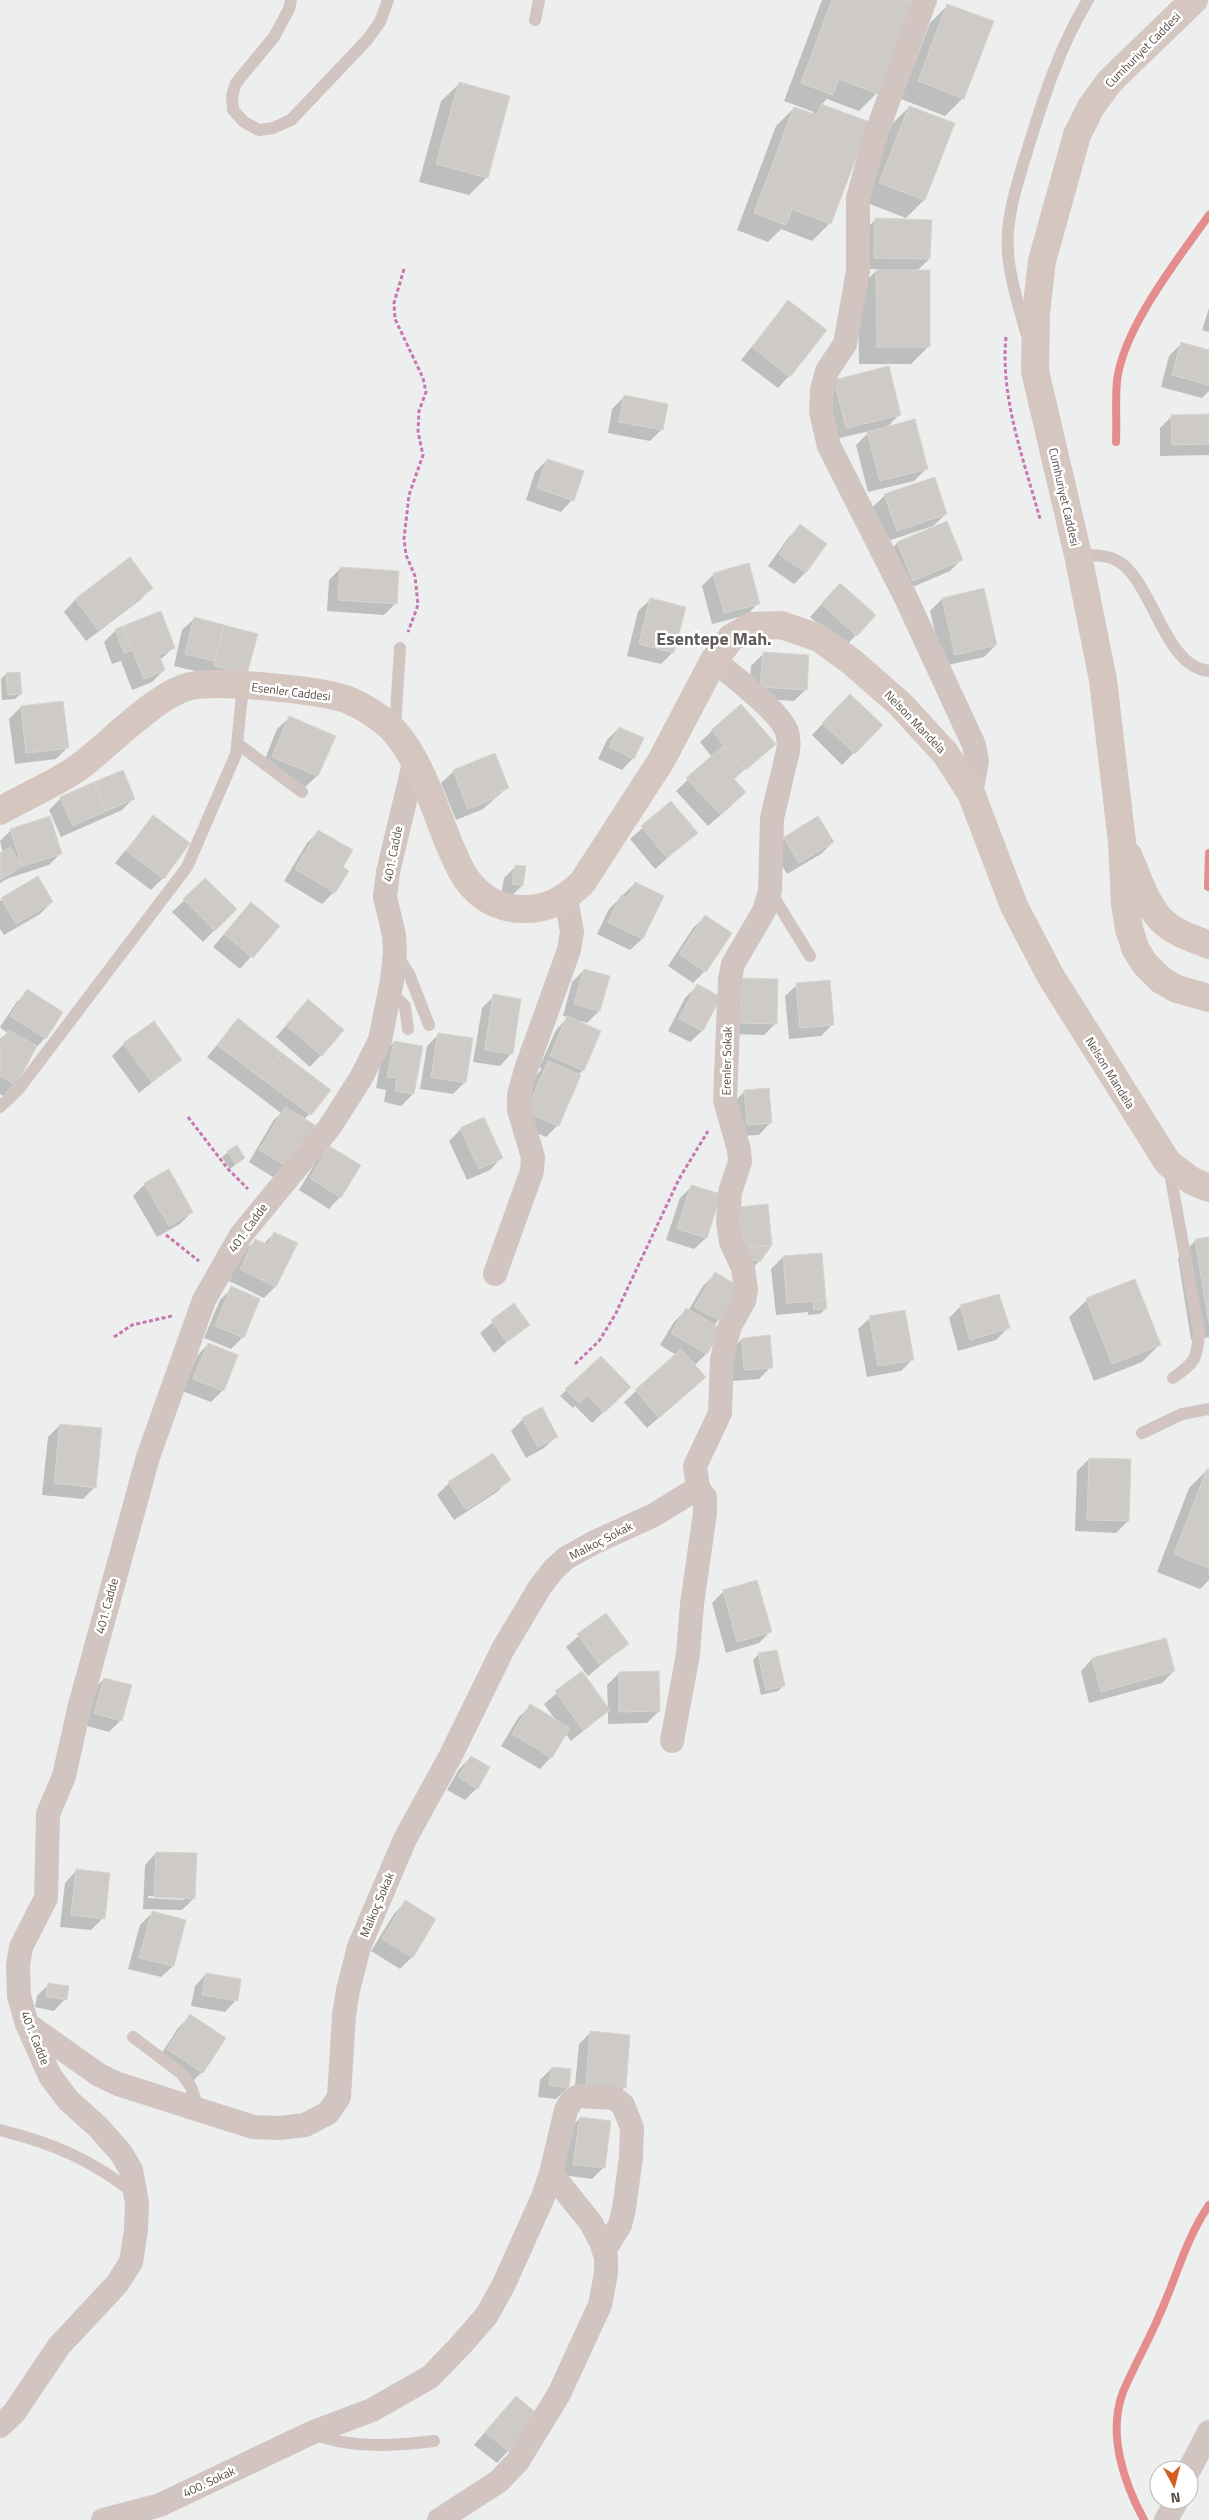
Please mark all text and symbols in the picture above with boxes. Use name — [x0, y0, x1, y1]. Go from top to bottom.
street label: Cumhuriyet Caddesi — [1100, 7, 1185, 92]
street label: Cumhuriyet Caddesi — [1044, 446, 1085, 548]
district label: Esentepe Mah. — [656, 625, 772, 652]
street label: Esenler Caddesi — [250, 677, 332, 706]
street label: Nelson Mandela — [880, 686, 951, 758]
street label: 401. Cadde — [378, 824, 407, 884]
street label: Erenler Sokak — [716, 1026, 737, 1096]
street label: Nelson Mandela — [1081, 1033, 1140, 1112]
street label: 401. Cadde — [223, 1199, 272, 1256]
street label: Malkoç Sokak — [566, 1516, 636, 1565]
street label: 401. Cadde — [90, 1576, 123, 1636]
street label: Malkoç Sokak — [354, 1869, 399, 1940]
street label: 401. Cadde — [16, 2008, 55, 2068]
north arrow — [1149, 2460, 1199, 2510]
street label: 400. Sokak — [180, 2461, 238, 2502]
text: N — [1170, 2487, 1182, 2509]

